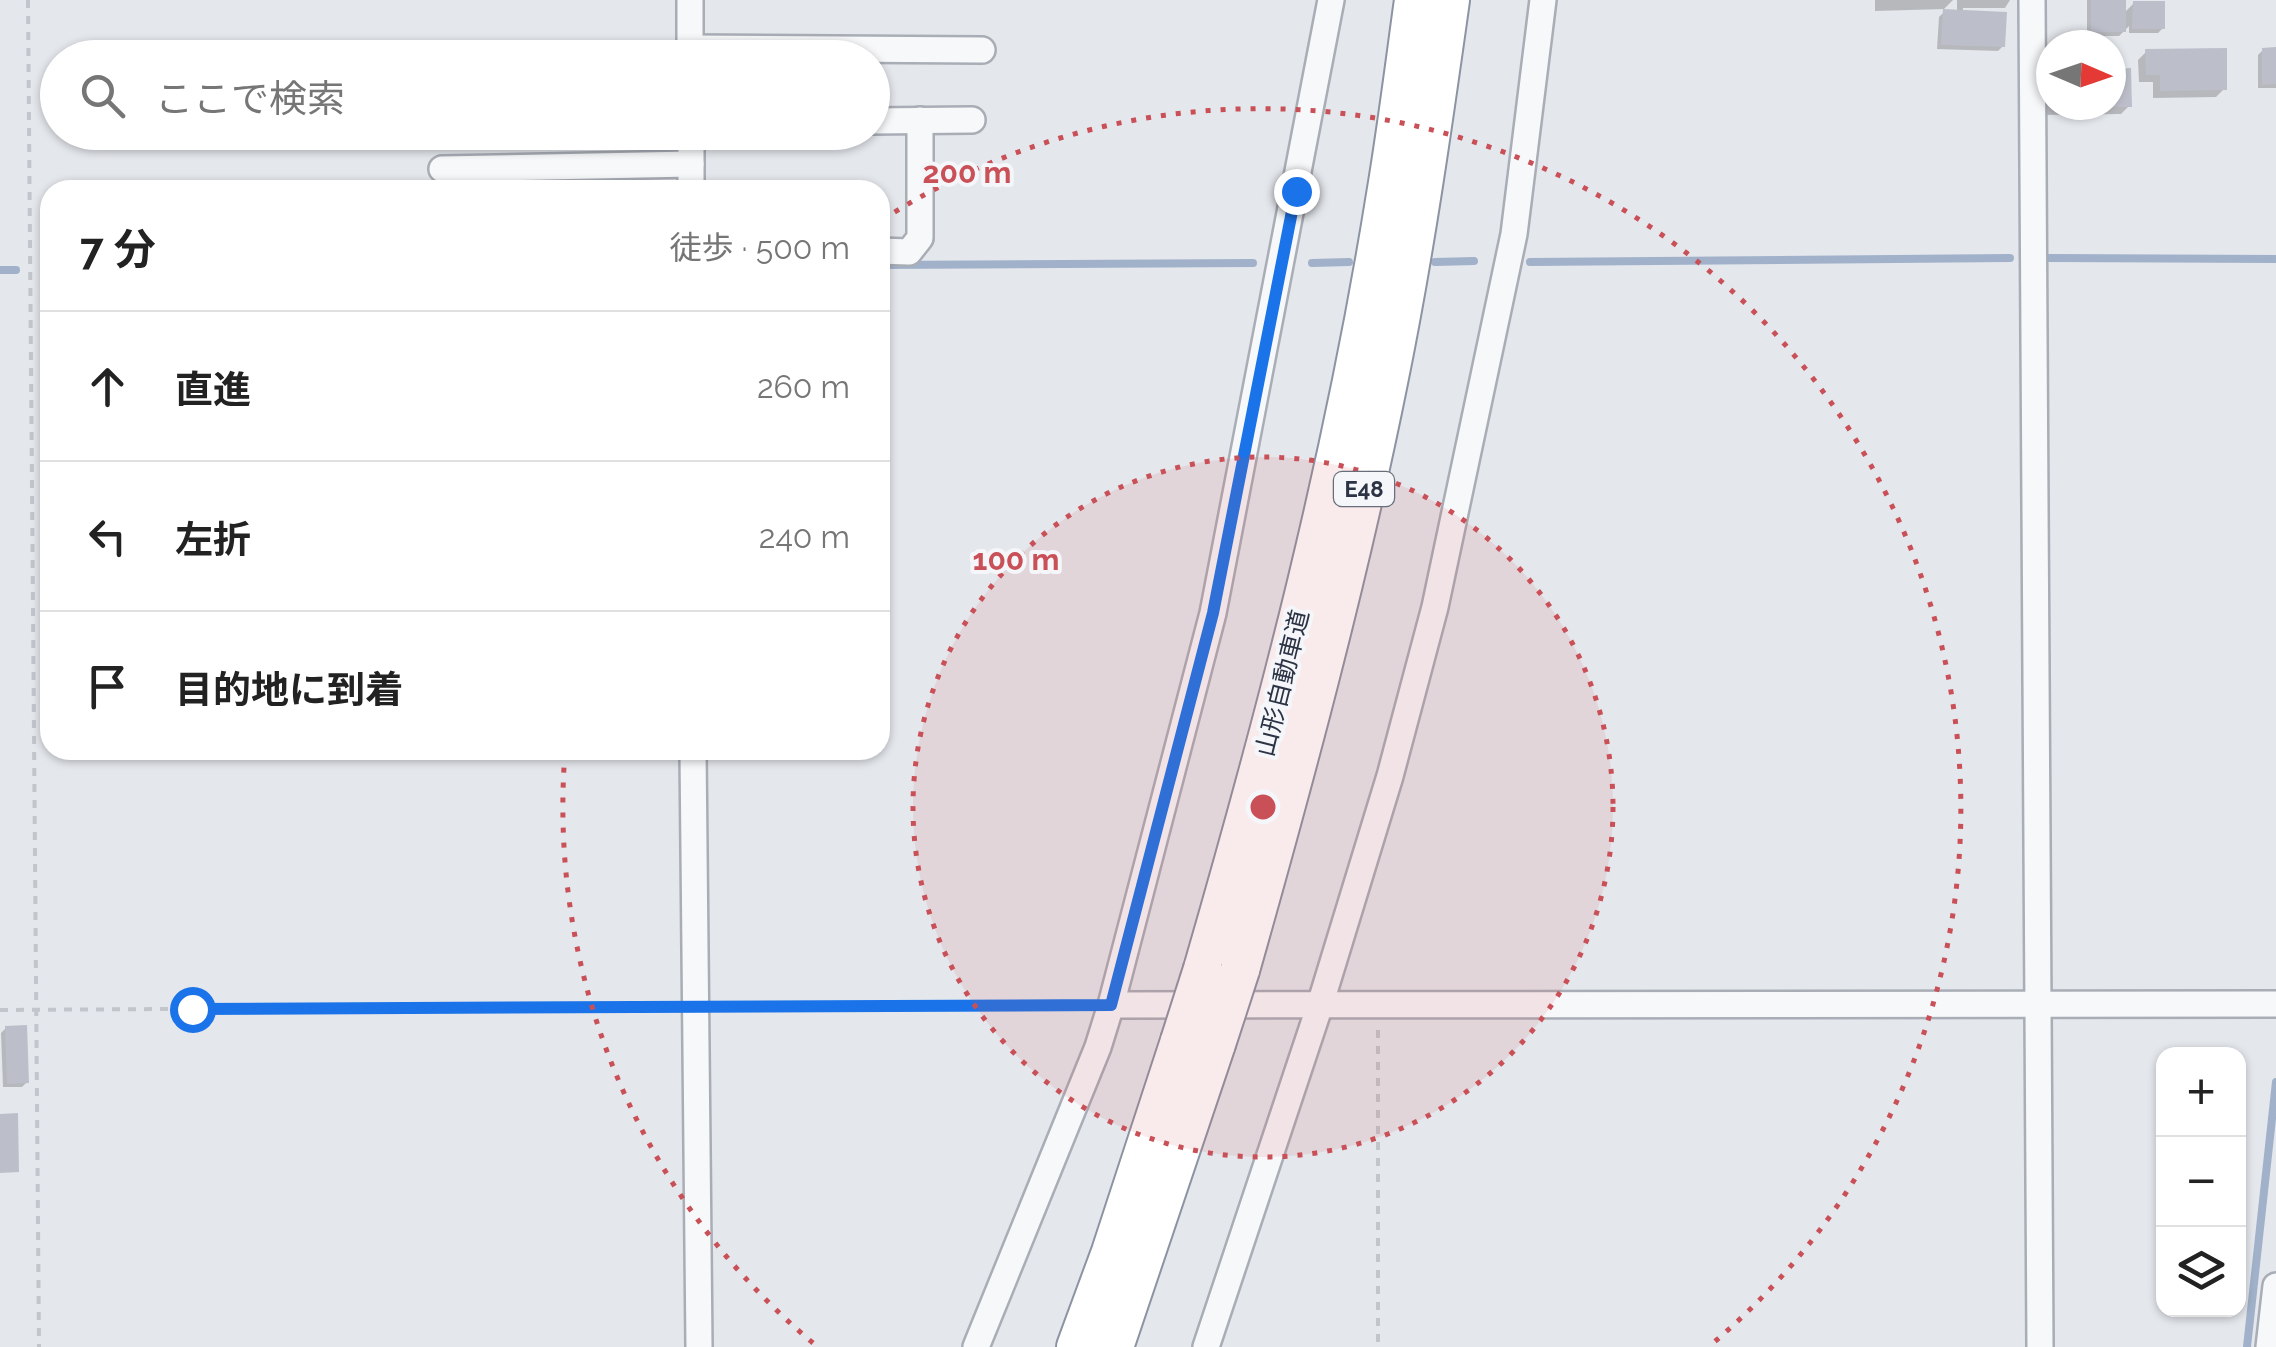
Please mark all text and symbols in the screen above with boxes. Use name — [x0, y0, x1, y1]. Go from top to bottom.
north arrow — [2036, 30, 2126, 120]
search box — [40, 40, 890, 150]
icon: search — [75, 68, 130, 123]
text: ここで検索 — [155, 76, 345, 121]
text: 200 m — [923, 155, 1011, 190]
route end — [1274, 169, 1320, 215]
text: 7 分 — [80, 225, 156, 274]
text: 徒歩 · 500 m — [669, 229, 850, 266]
icon: ahead — [80, 359, 135, 414]
text: 直進 — [175, 367, 251, 412]
text: 260 m — [757, 368, 850, 405]
road number: E48 — [1334, 472, 1394, 506]
icon: left — [80, 509, 135, 564]
text: 左折 — [175, 517, 251, 562]
text: 240 m — [759, 518, 850, 555]
text: 100 m — [973, 542, 1059, 577]
street label: 山形自動車道 — [1249, 607, 1315, 759]
icon: arrive — [80, 659, 135, 714]
text: 目的地に到着 — [175, 667, 403, 712]
centre of rings — [1245, 789, 1281, 825]
route start — [170, 987, 216, 1033]
map controls — [2156, 1047, 2246, 1317]
button: + — [2156, 1047, 2246, 1137]
button: − — [2156, 1137, 2246, 1227]
button: layers — [2156, 1227, 2246, 1317]

